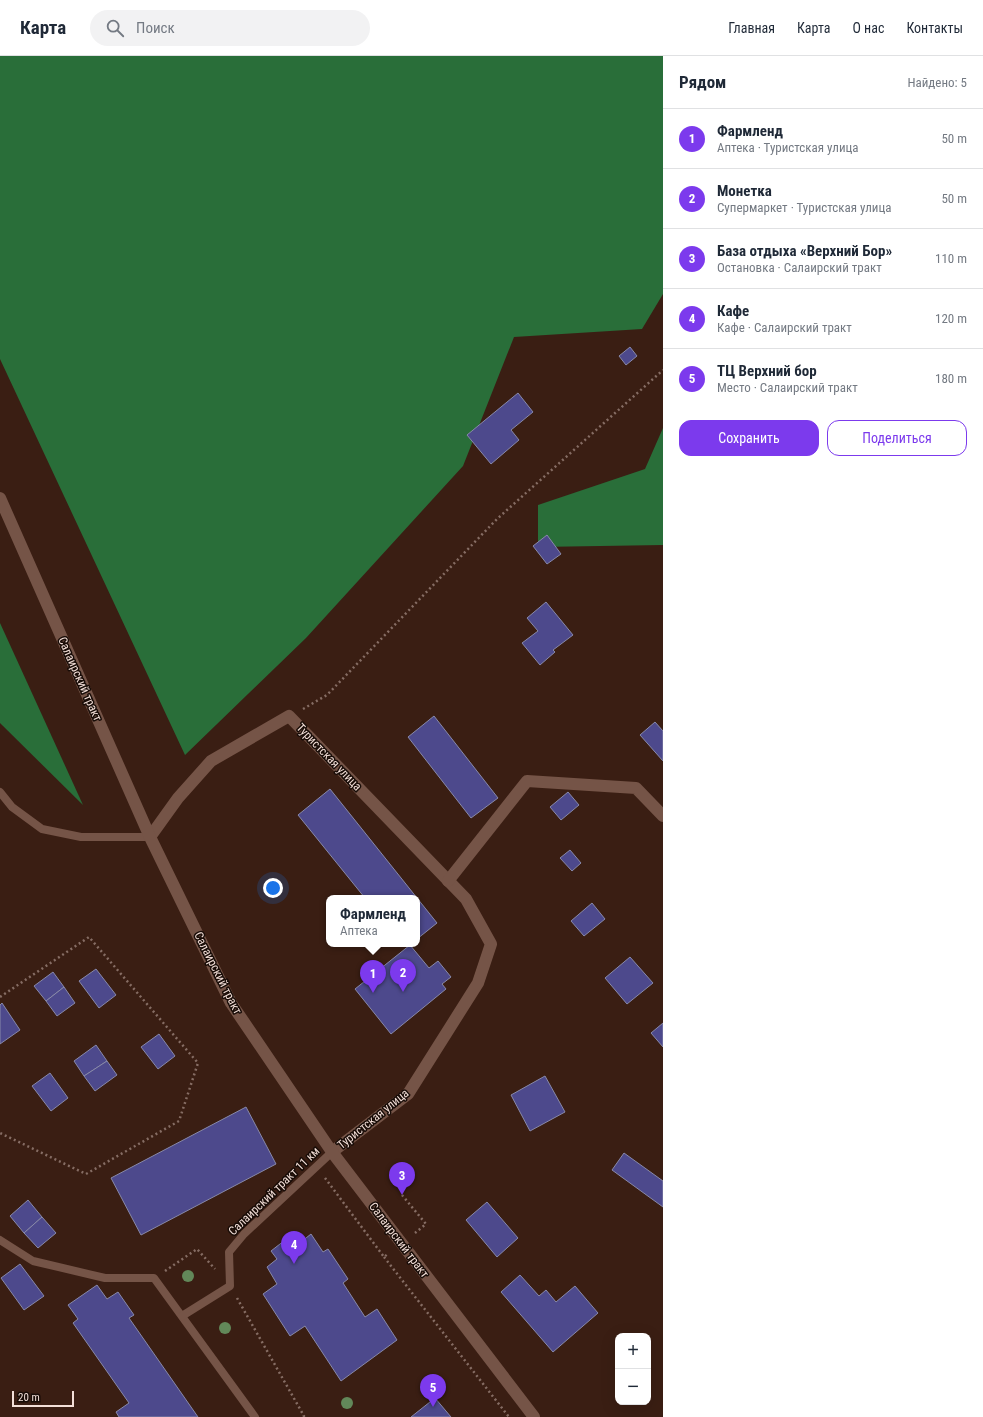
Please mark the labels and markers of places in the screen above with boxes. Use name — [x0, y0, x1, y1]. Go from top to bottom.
pin: 2 — [390, 959, 416, 992]
pin: 1 — [360, 960, 386, 993]
pin: 3 — [389, 1162, 415, 1195]
pin: 4 — [281, 1231, 307, 1264]
pin: 5 — [420, 1374, 446, 1407]

